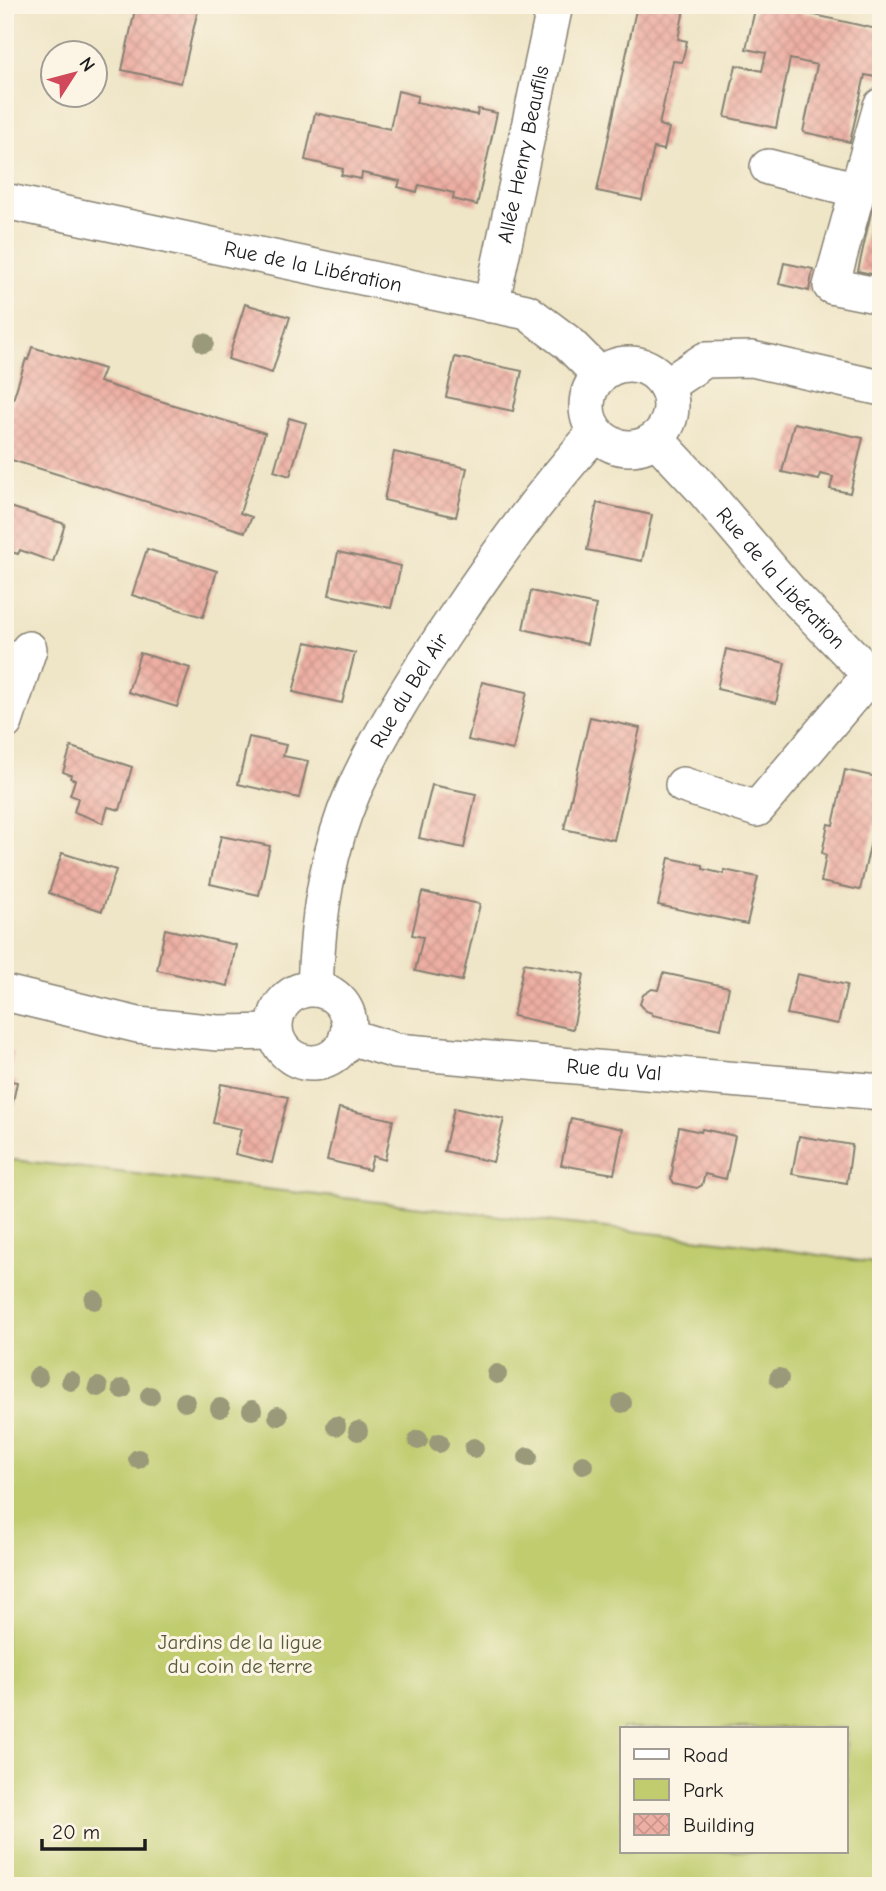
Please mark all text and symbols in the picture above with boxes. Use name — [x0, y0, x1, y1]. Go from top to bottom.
north arrow — [38, 38, 108, 108]
text: N — [74, 53, 99, 76]
street label: Allée Henry Beaufils — [493, 64, 554, 245]
street label: Rue de la Libération — [222, 236, 404, 297]
street label: Rue de la Libération — [712, 503, 850, 654]
street label: Rue du Bel Air — [365, 628, 454, 752]
street label: Rue du Val — [566, 1053, 662, 1085]
park label: Jardins de la ligue du coin de terre — [158, 1630, 322, 1678]
legend — [620, 1727, 848, 1853]
text: Road — [683, 1743, 728, 1767]
text: Park — [683, 1778, 723, 1802]
scale bar — [42, 1807, 145, 1851]
text: Building — [683, 1813, 755, 1837]
text: 20 m — [52, 1820, 100, 1844]

